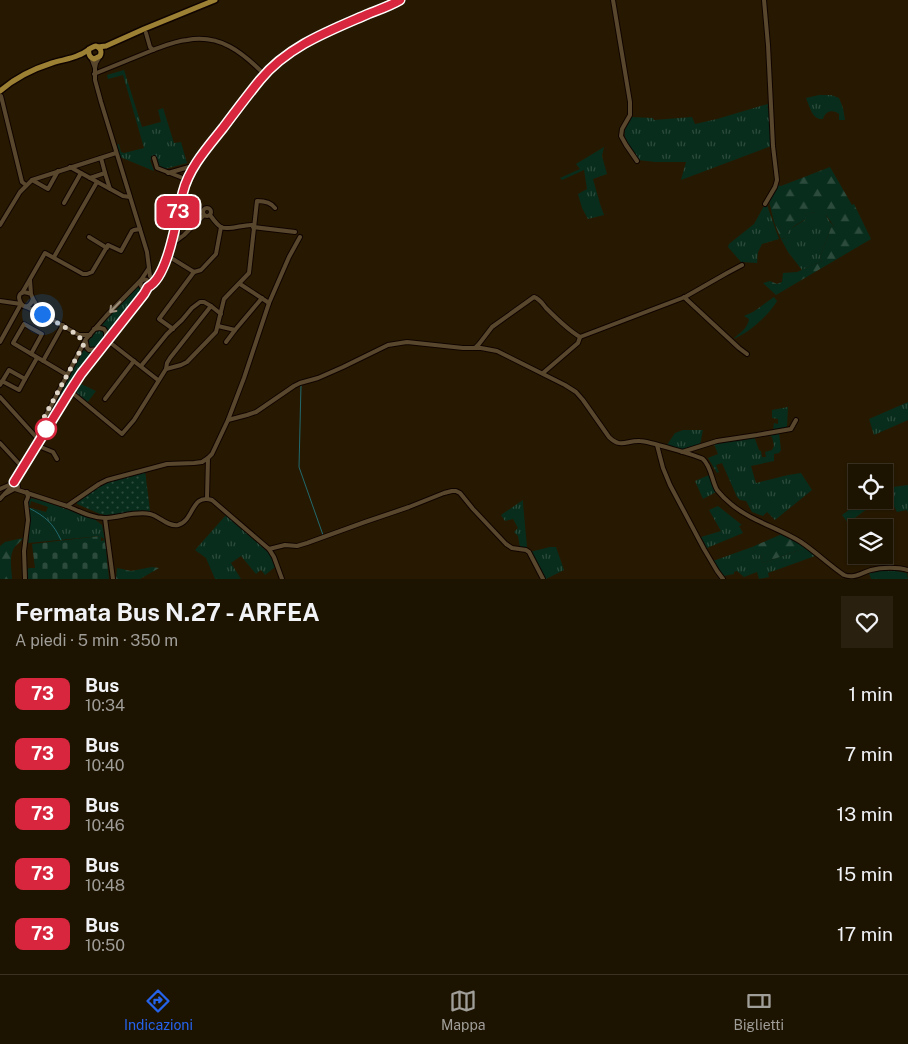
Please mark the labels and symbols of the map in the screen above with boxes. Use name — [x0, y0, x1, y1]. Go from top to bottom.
line badge: 73 — [156, 196, 200, 228]
one-way arrow — [109, 300, 121, 313]
your location — [30, 302, 55, 327]
unlabelled marker — [35, 418, 57, 440]

